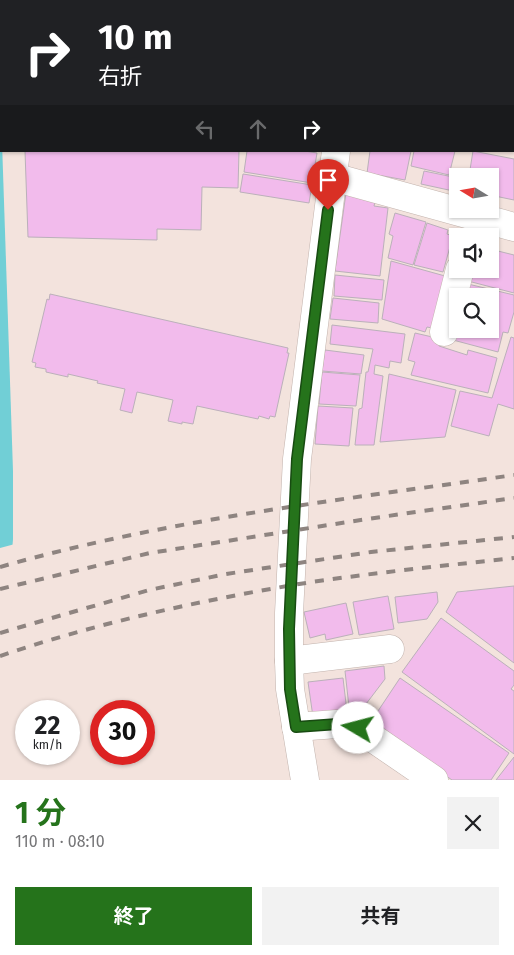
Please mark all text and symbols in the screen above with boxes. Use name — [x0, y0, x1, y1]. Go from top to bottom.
text: 10 m — [98, 16, 173, 58]
icon: right — [15, 20, 80, 85]
text: 右折 — [98, 63, 142, 90]
icon: left — [191, 115, 219, 143]
icon: ahead — [244, 115, 272, 143]
icon: right — [297, 115, 325, 143]
pin — [307, 159, 349, 210]
icon: arrive — [314, 166, 342, 194]
north arrow — [449, 168, 499, 218]
map controls — [449, 168, 499, 338]
button: sound — [449, 228, 499, 278]
button: search — [449, 288, 499, 338]
speed limit sign: 30 — [90, 700, 155, 765]
position arrow — [331, 701, 383, 753]
text: 22 — [35, 711, 60, 741]
text: km/h — [33, 738, 62, 752]
text: 1 分 — [15, 795, 66, 831]
button: close — [447, 797, 499, 849]
text: 110 m · 08:10 — [15, 832, 105, 851]
button: 終了 — [15, 887, 252, 945]
button: 共有 — [262, 887, 499, 945]

